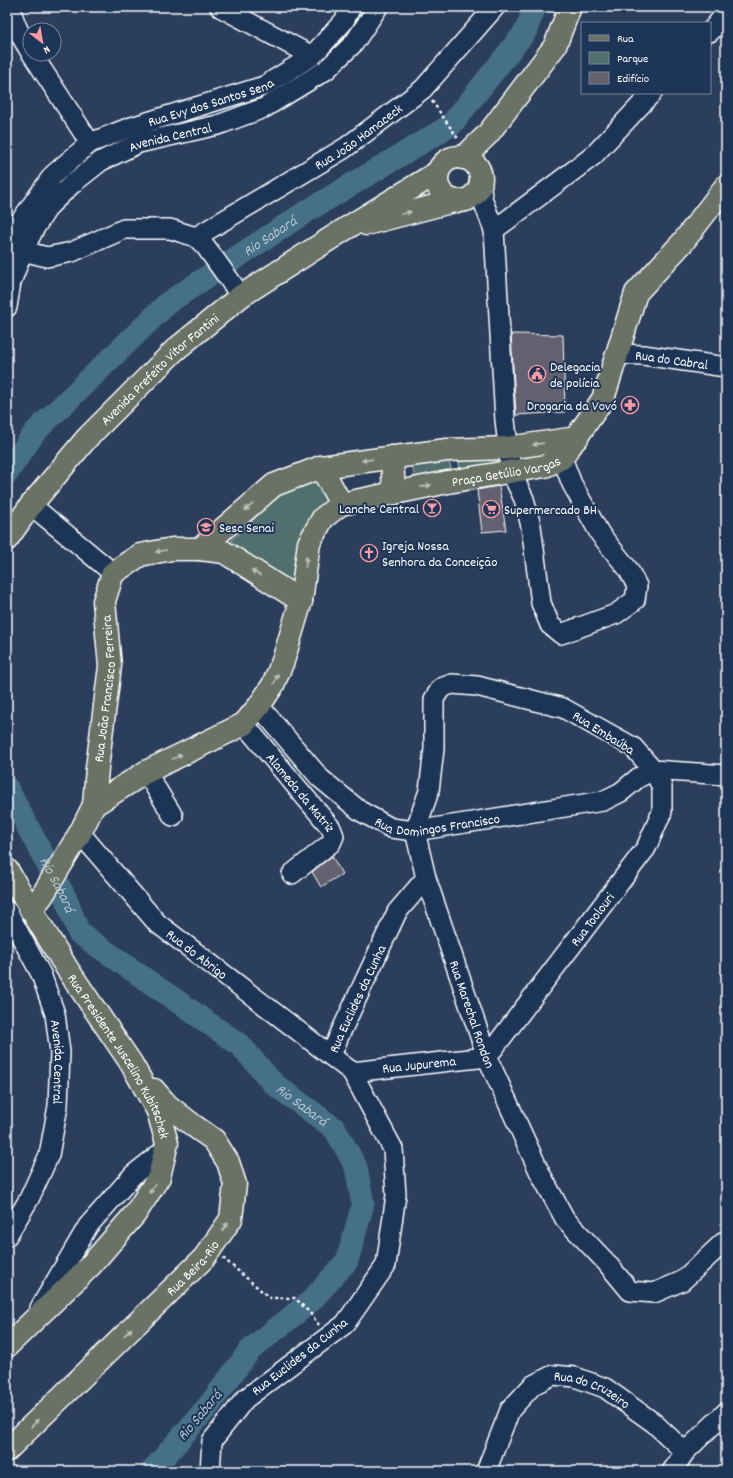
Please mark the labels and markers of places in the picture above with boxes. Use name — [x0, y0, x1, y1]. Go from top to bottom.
place label: Delegacia de polícia — [550, 358, 601, 394]
public building icon: Delegacia de polícia — [527, 364, 547, 384]
pharmacy icon: Drogaria da Vovó — [620, 395, 640, 415]
place label: Drogaria da Vovó — [527, 397, 617, 417]
bar icon: Lanche Central — [422, 498, 442, 518]
supermarket icon: Supermercado BH — [481, 499, 501, 519]
place label: Lanche Central — [339, 500, 420, 520]
place label: Supermercado BH — [504, 501, 597, 521]
school or university icon: Sesc Senai — [196, 517, 216, 537]
place label: Sesc Senai — [219, 519, 274, 539]
place label: Igreja Nossa Senhora da Conceição — [382, 537, 498, 573]
church icon: Igreja Nossa Senhora da Conceição — [359, 543, 379, 563]

